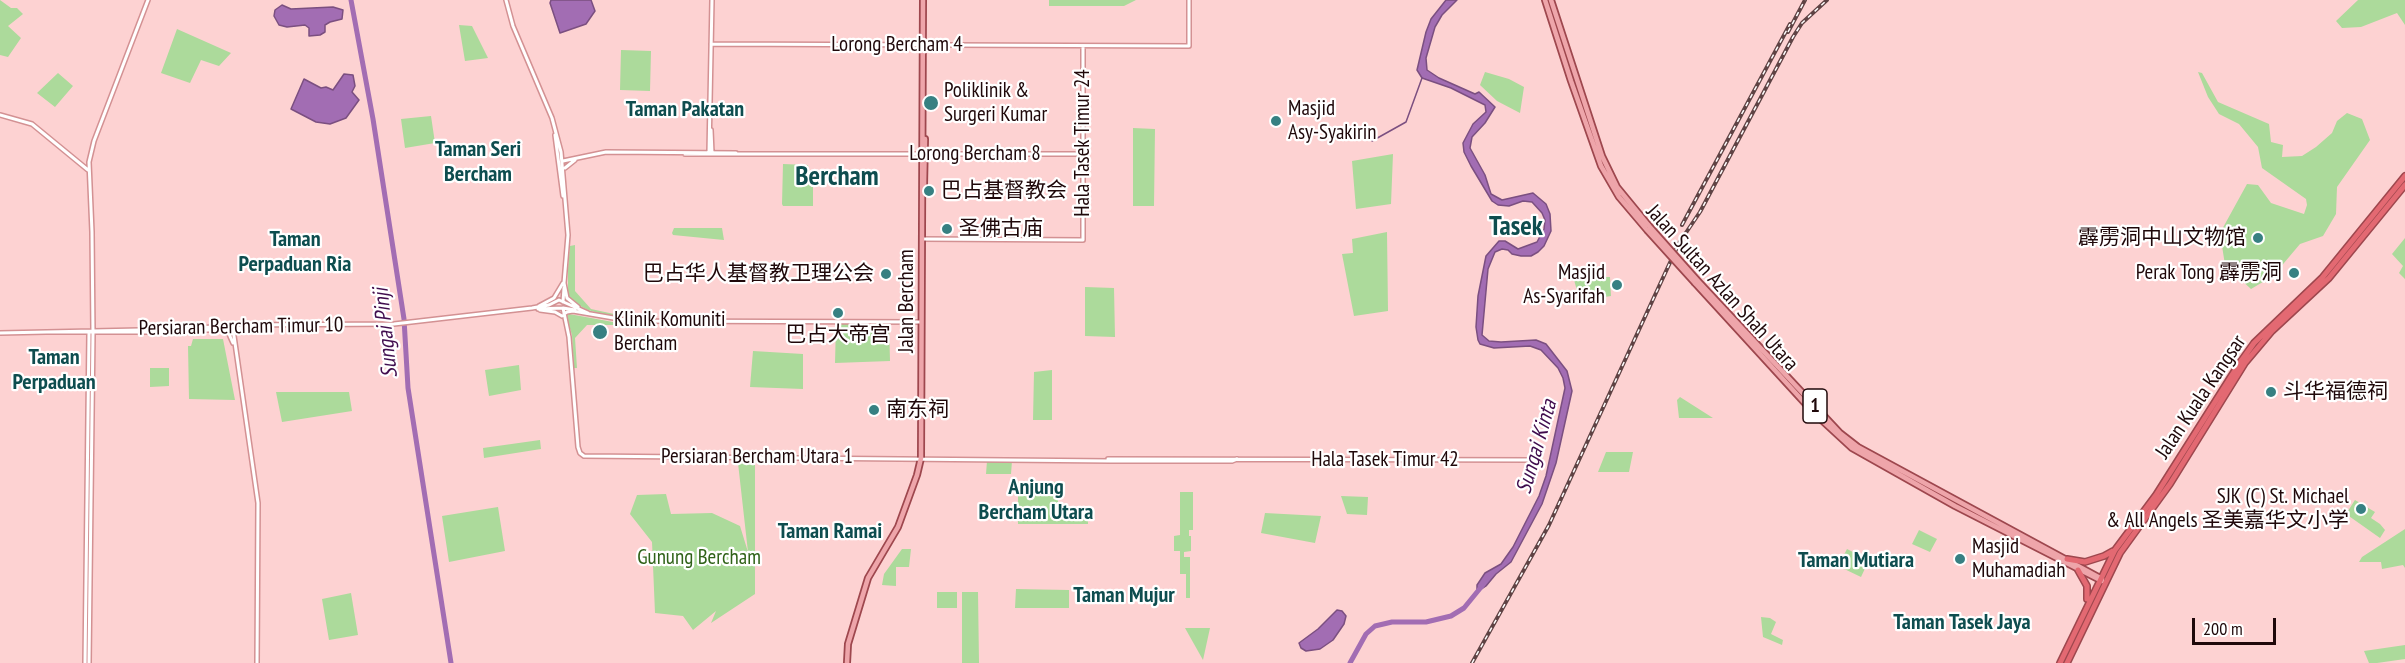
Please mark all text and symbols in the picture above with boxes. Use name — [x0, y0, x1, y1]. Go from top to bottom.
street label: Lorong Bercham 4 — [831, 32, 963, 58]
street label: Hala Tasek Timur 24 — [1070, 69, 1096, 217]
place label: Poliklinik & Surgeri Kumar — [944, 78, 1047, 128]
marker: Poliklinik & Surgeri Kumar — [922, 94, 940, 112]
place label: Masjid Asy-Syakirin — [1288, 96, 1377, 146]
district label: Taman Pakatan — [626, 97, 744, 123]
marker: Masjid Asy-Syakirin — [1269, 114, 1283, 128]
district label: Taman Seri Bercham — [435, 137, 521, 188]
street label: Lorong Bercham 8 — [909, 141, 1041, 167]
district label: Bercham — [795, 161, 879, 193]
place label: 巴占基督教会 — [941, 178, 1067, 204]
marker: 巴占基督教会 — [922, 184, 936, 198]
street label: Jalan Sultan Azlan Shah Utara — [1641, 200, 1803, 376]
district label: Tasek — [1489, 211, 1543, 243]
place label: 圣佛古庙 — [959, 216, 1043, 242]
marker: 圣佛古庙 — [940, 222, 954, 236]
place label: 霹雳洞中山文物馆 — [2078, 225, 2246, 251]
district label: Taman Perpaduan Ria — [239, 227, 351, 278]
marker: 霹雳洞中山文物馆 — [2251, 231, 2265, 245]
street label: Jalan Bercham — [894, 249, 920, 353]
place label: Masjid As-Syarifah — [1523, 260, 1605, 310]
place label: Perak Tong 霹雳洞 — [2136, 260, 2282, 286]
place label: 巴占华人基督教卫理公会 — [643, 261, 874, 287]
marker: Perak Tong 霹雳洞 — [2287, 266, 2301, 280]
marker: 巴占华人基督教卫理公会 — [879, 267, 893, 281]
marker: Masjid As-Syarifah — [1610, 278, 1624, 292]
water label: Sungai Pinji — [368, 287, 404, 379]
marker: 巴占大帝宫 — [831, 306, 845, 320]
place label: Klinik Komuniti Bercham — [614, 307, 726, 357]
street label: Persiaran Bercham Timur 10 — [139, 313, 343, 341]
place label: 巴占大帝宫 — [786, 322, 890, 348]
marker: Klinik Komuniti Bercham — [591, 323, 609, 341]
street label: Jalan Kuala Kangsar — [2150, 330, 2252, 464]
district label: Taman Perpaduan — [12, 345, 96, 396]
place label: 斗华福德祠 — [2283, 379, 2388, 405]
marker: 斗华福德祠 — [2264, 385, 2278, 399]
road number: 1 — [1803, 389, 1827, 423]
place label: 南东祠 — [886, 397, 949, 423]
water label: Sungai Kinta — [1511, 397, 1563, 497]
marker: 南东祠 — [867, 403, 881, 417]
street label: Persiaran Bercham Utara 1 — [661, 444, 853, 470]
street label: Hala Tasek Timur 42 — [1311, 447, 1459, 473]
district label: Anjung Bercham Utara — [979, 475, 1093, 526]
place label: SJK (C) St. Michael & All Angels 圣美嘉华文小学 — [2106, 484, 2349, 534]
marker: SJK (C) St. Michael & All Angels 圣美嘉华文小学 — [2354, 502, 2368, 516]
district label: Taman Ramai — [778, 519, 882, 545]
place label: Masjid Muhamadiah — [1972, 534, 2065, 584]
park label: Gunung Bercham — [637, 545, 761, 571]
district label: Taman Mutiara — [1798, 548, 1914, 574]
marker: Masjid Muhamadiah — [1953, 552, 1967, 566]
district label: Taman Mujur — [1073, 583, 1175, 609]
scale bar — [2195, 606, 2279, 644]
district label: Taman Tasek Jaya — [1893, 610, 2031, 636]
text: 200 m — [2203, 617, 2243, 640]

